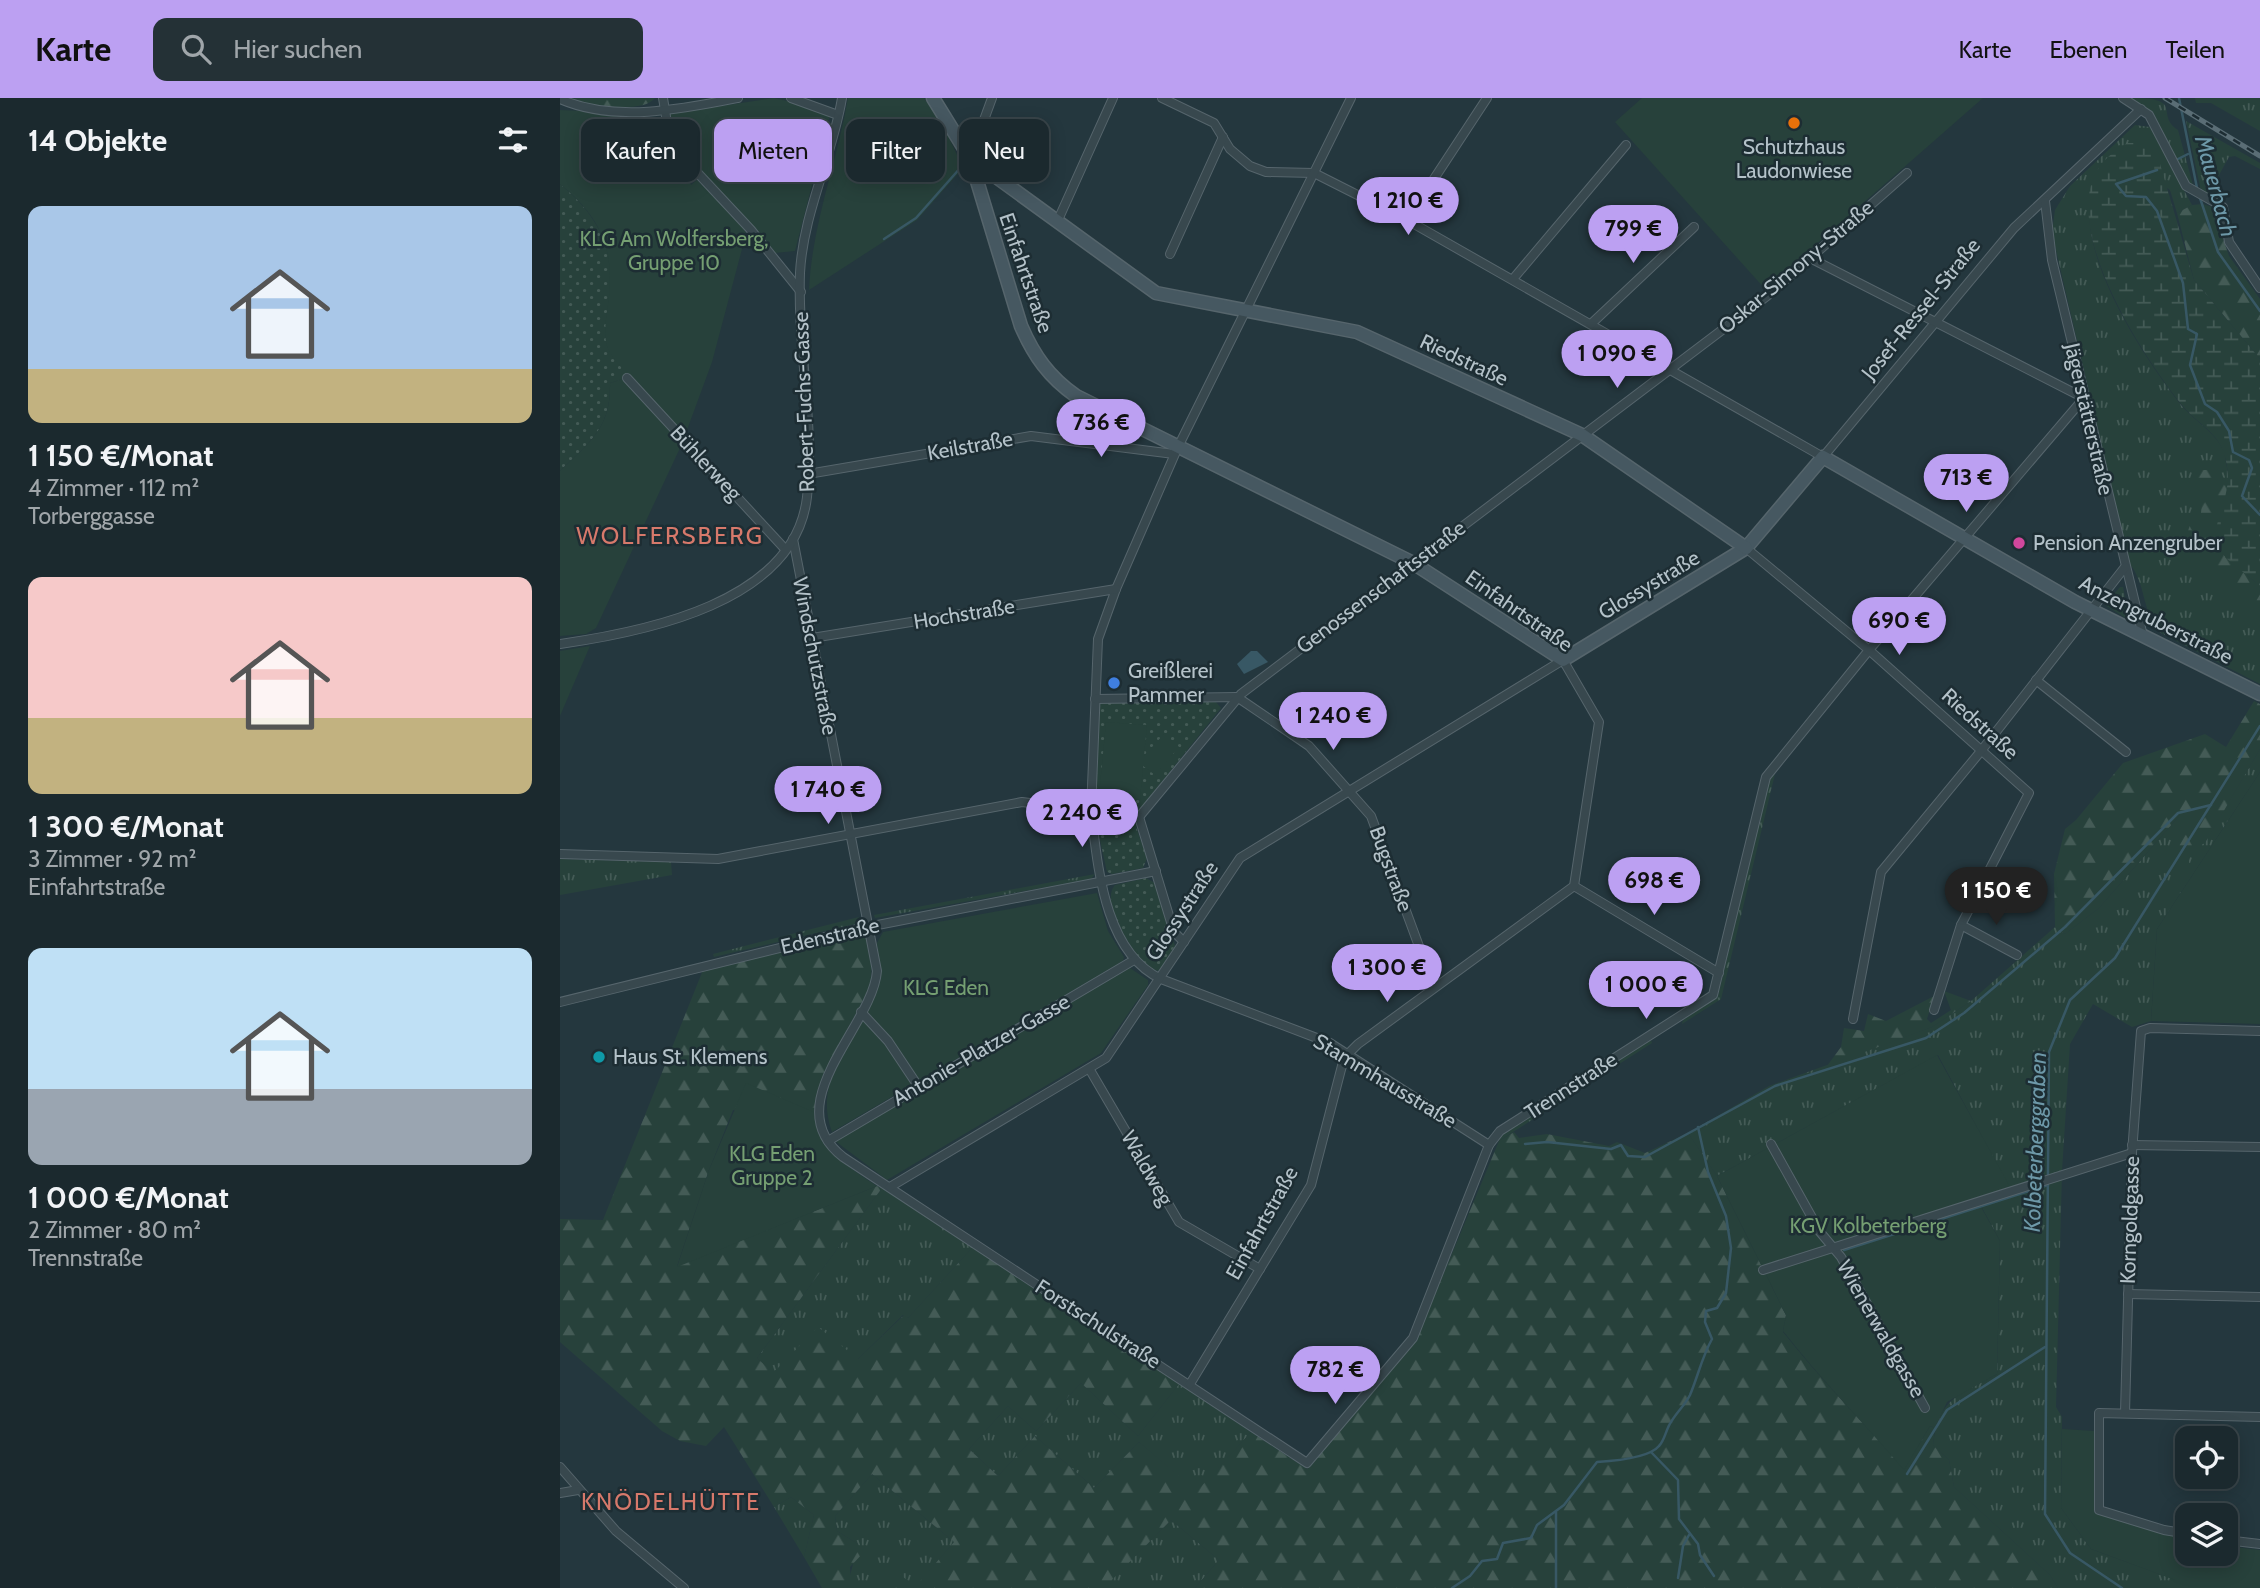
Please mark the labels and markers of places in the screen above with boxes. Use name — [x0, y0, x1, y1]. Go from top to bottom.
marker: Schutzhaus Laudonwiese — [1786, 115, 1802, 131]
place label: Schutzhaus Laudonwiese — [1736, 134, 1852, 183]
pin: 1 210 € — [1343, 178, 1473, 237]
pin: 799 € — [1584, 206, 1682, 265]
pin: 1 090 € — [1552, 330, 1682, 390]
pin: 736 € — [1052, 400, 1150, 459]
pin: 713 € — [1917, 454, 2015, 514]
place label: Pension Anzengruber — [2033, 530, 2223, 555]
marker: Pension Anzengruber — [2011, 535, 2027, 551]
pin: 690 € — [1850, 598, 1948, 657]
place label: Greißlerei Pammer — [1128, 658, 1213, 707]
marker: Greißlerei Pammer — [1106, 675, 1122, 691]
pin: 1 240 € — [1268, 692, 1398, 752]
pin: 1 740 € — [763, 766, 893, 826]
pin: 2 240 € — [1017, 790, 1147, 849]
pin: 698 € — [1605, 858, 1703, 917]
pin: 1 150 € — [1931, 868, 2061, 927]
pin: 1 300 € — [1322, 944, 1452, 1004]
pin: 1 000 € — [1581, 962, 1711, 1021]
place label: Haus St. Klemens — [613, 1044, 768, 1069]
marker: Haus St. Klemens — [591, 1049, 607, 1065]
pin: 782 € — [1286, 1346, 1384, 1406]

